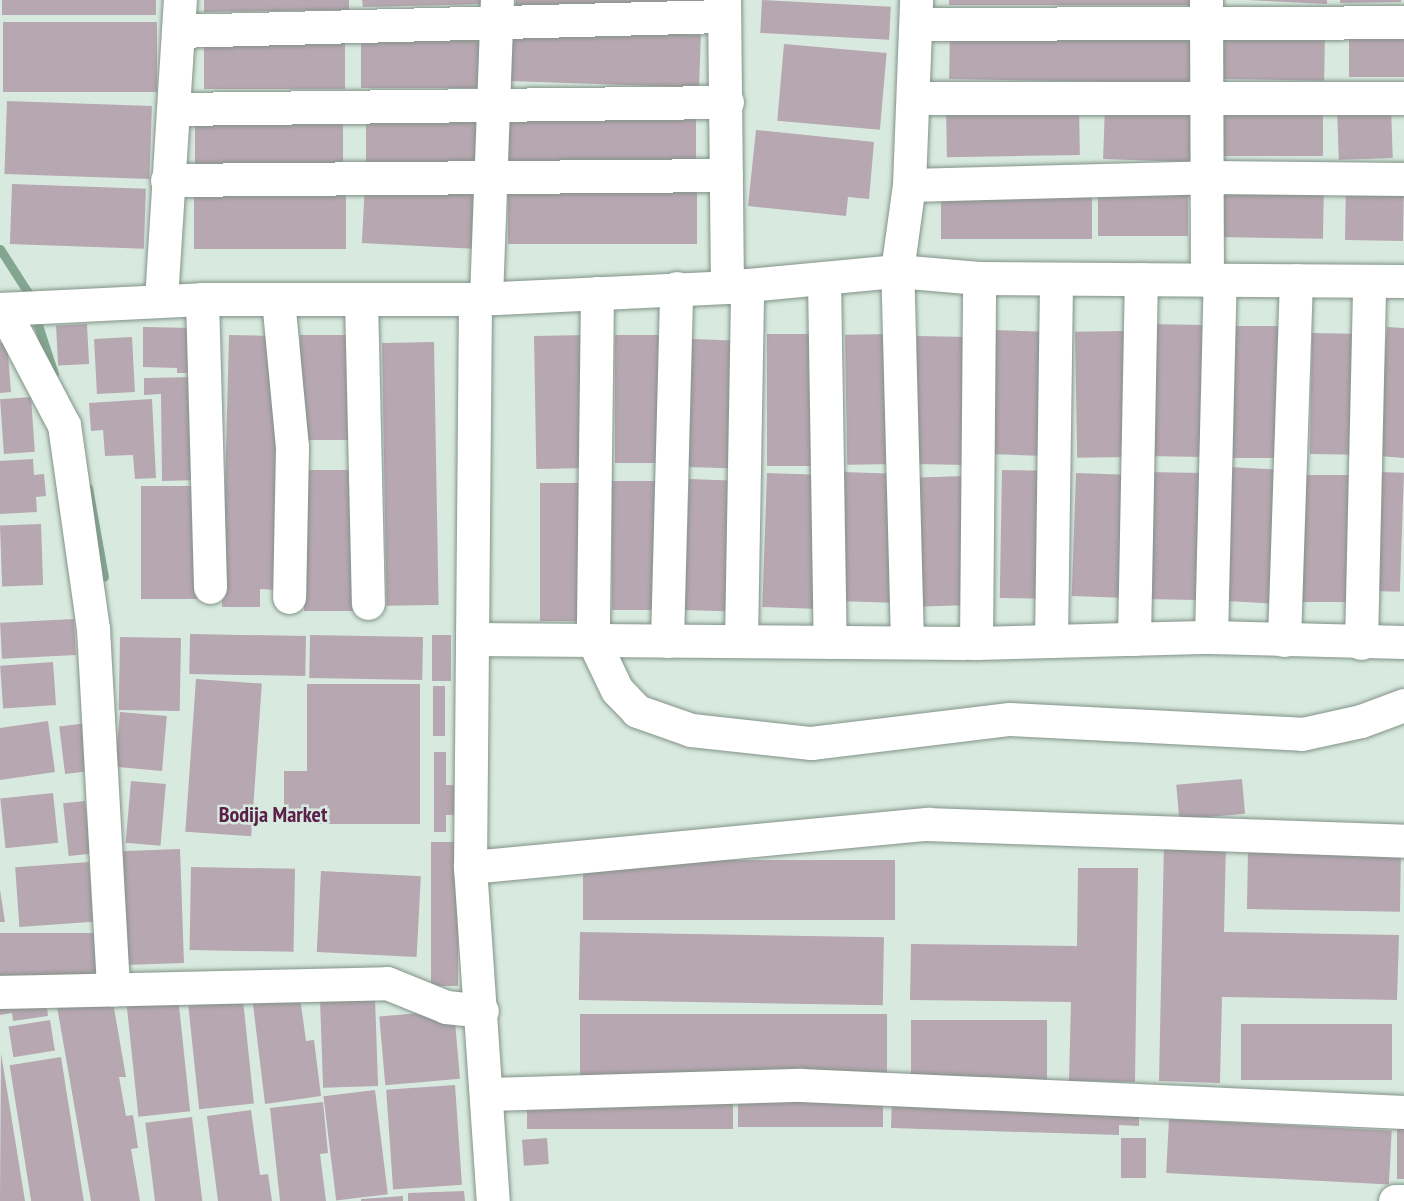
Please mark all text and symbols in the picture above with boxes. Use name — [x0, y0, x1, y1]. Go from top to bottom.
district label: Bodija Market — [219, 802, 327, 828]

